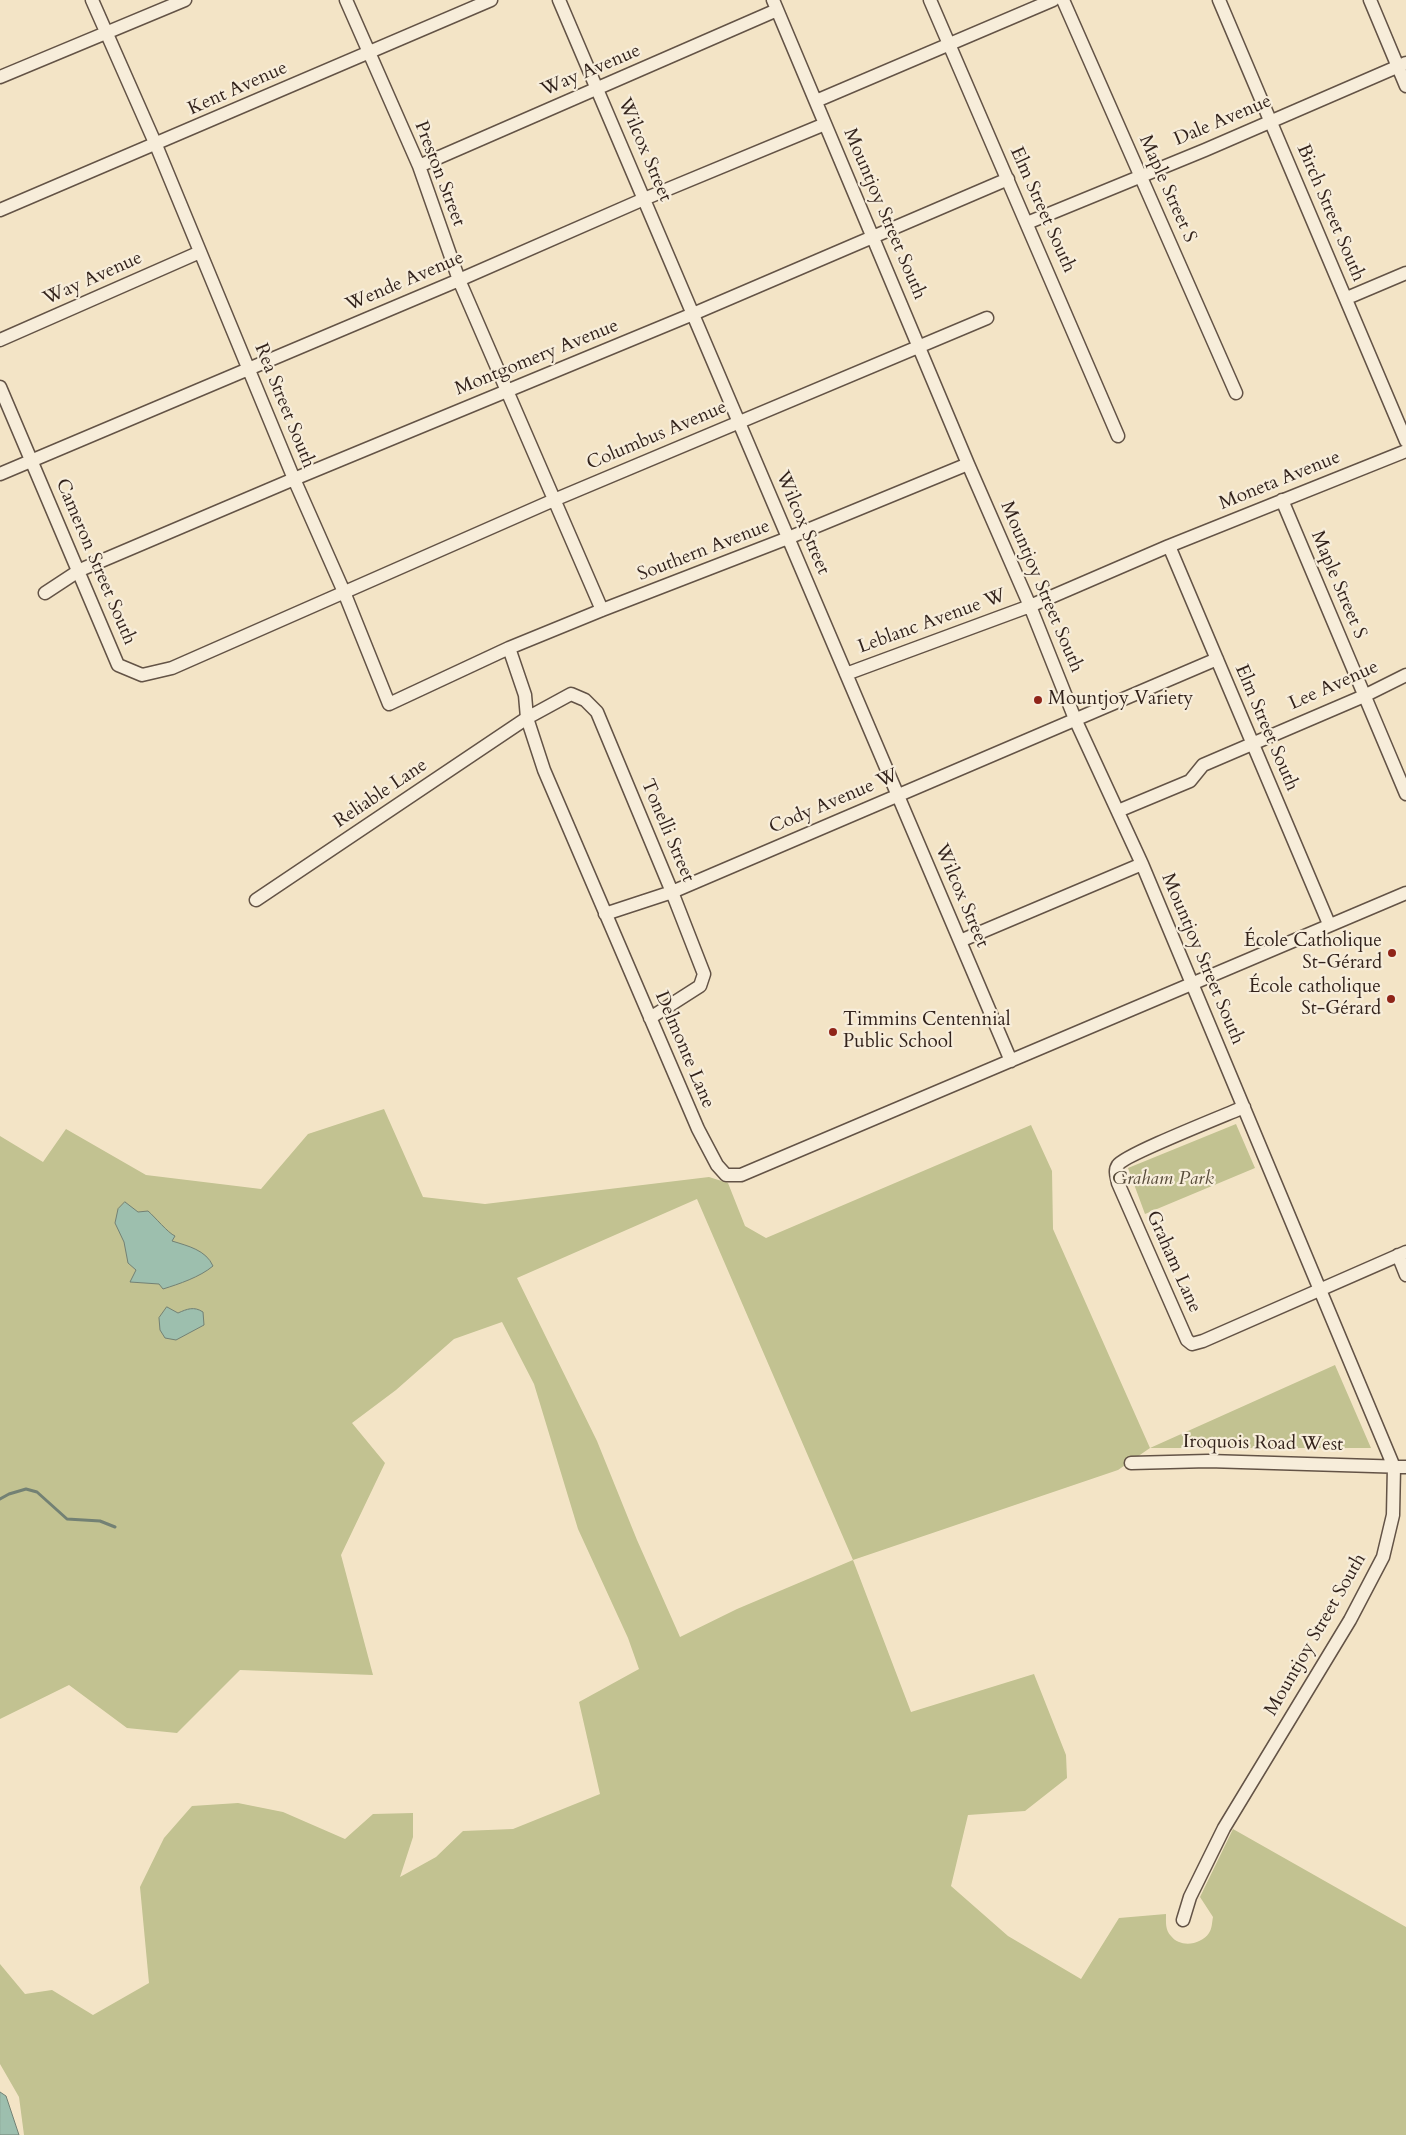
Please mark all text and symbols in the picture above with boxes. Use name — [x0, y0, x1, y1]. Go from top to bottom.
street label: Way Avenue — [538, 40, 644, 102]
street label: Kent Avenue — [185, 57, 291, 121]
street label: Dale Avenue — [1171, 90, 1275, 152]
street label: Wilcox Street — [612, 95, 676, 205]
street label: Preston Street — [408, 118, 470, 230]
street label: Mountjoy Street South — [838, 125, 930, 303]
street label: Maple Street S — [1133, 132, 1201, 246]
street label: Birch Street South — [1291, 141, 1369, 285]
street label: Elm Street South — [1004, 144, 1080, 276]
street label: Way Avenue — [40, 247, 146, 311]
street label: Wende Avenue — [343, 247, 467, 317]
street label: Montgomery Avenue — [452, 315, 622, 401]
street label: Rea Street South — [249, 340, 319, 472]
street label: Columbus Avenue — [584, 396, 730, 476]
street label: Moneta Avenue — [1216, 446, 1344, 516]
street label: Wilcox Street — [770, 468, 834, 578]
street label: Cameron Street South — [50, 476, 140, 648]
street label: Mountjoy Street South — [995, 498, 1087, 676]
street label: Southern Avenue — [635, 515, 773, 587]
street label: Maple Street S — [1305, 528, 1371, 642]
street label: Leblanc Avenue W — [855, 585, 1009, 659]
street label: Lee Avenue — [1286, 656, 1382, 716]
street label: Elm Street South — [1229, 661, 1303, 795]
place label: Mountjoy Variety — [1048, 689, 1193, 711]
marker: Mountjoy Variety — [1032, 694, 1044, 706]
street label: Reliable Lane — [330, 754, 432, 834]
street label: Cody Avenue W — [766, 765, 902, 839]
street label: Tonelli Street — [635, 776, 699, 886]
street label: Wilcox Street — [929, 841, 993, 951]
street label: Mountjoy Street South — [1156, 870, 1248, 1048]
place label: École Catholique St-Gérard — [1244, 931, 1382, 975]
marker: École Catholique St-Gérard — [1386, 947, 1398, 959]
place label: École catholique St-Gérard — [1249, 977, 1381, 1021]
street label: Delmonte Lane — [649, 988, 719, 1112]
marker: École catholique St-Gérard — [1385, 993, 1397, 1005]
place label: Timmins Centennial Public School — [843, 1010, 1011, 1054]
marker: Timmins Centennial Public School — [827, 1026, 839, 1038]
park label: Graham Park — [1112, 1169, 1214, 1191]
street label: Graham Lane — [1140, 1208, 1206, 1316]
street label: Iroquois Road West — [1183, 1431, 1343, 1457]
street label: Mountjoy Street South — [1260, 1550, 1372, 1720]

